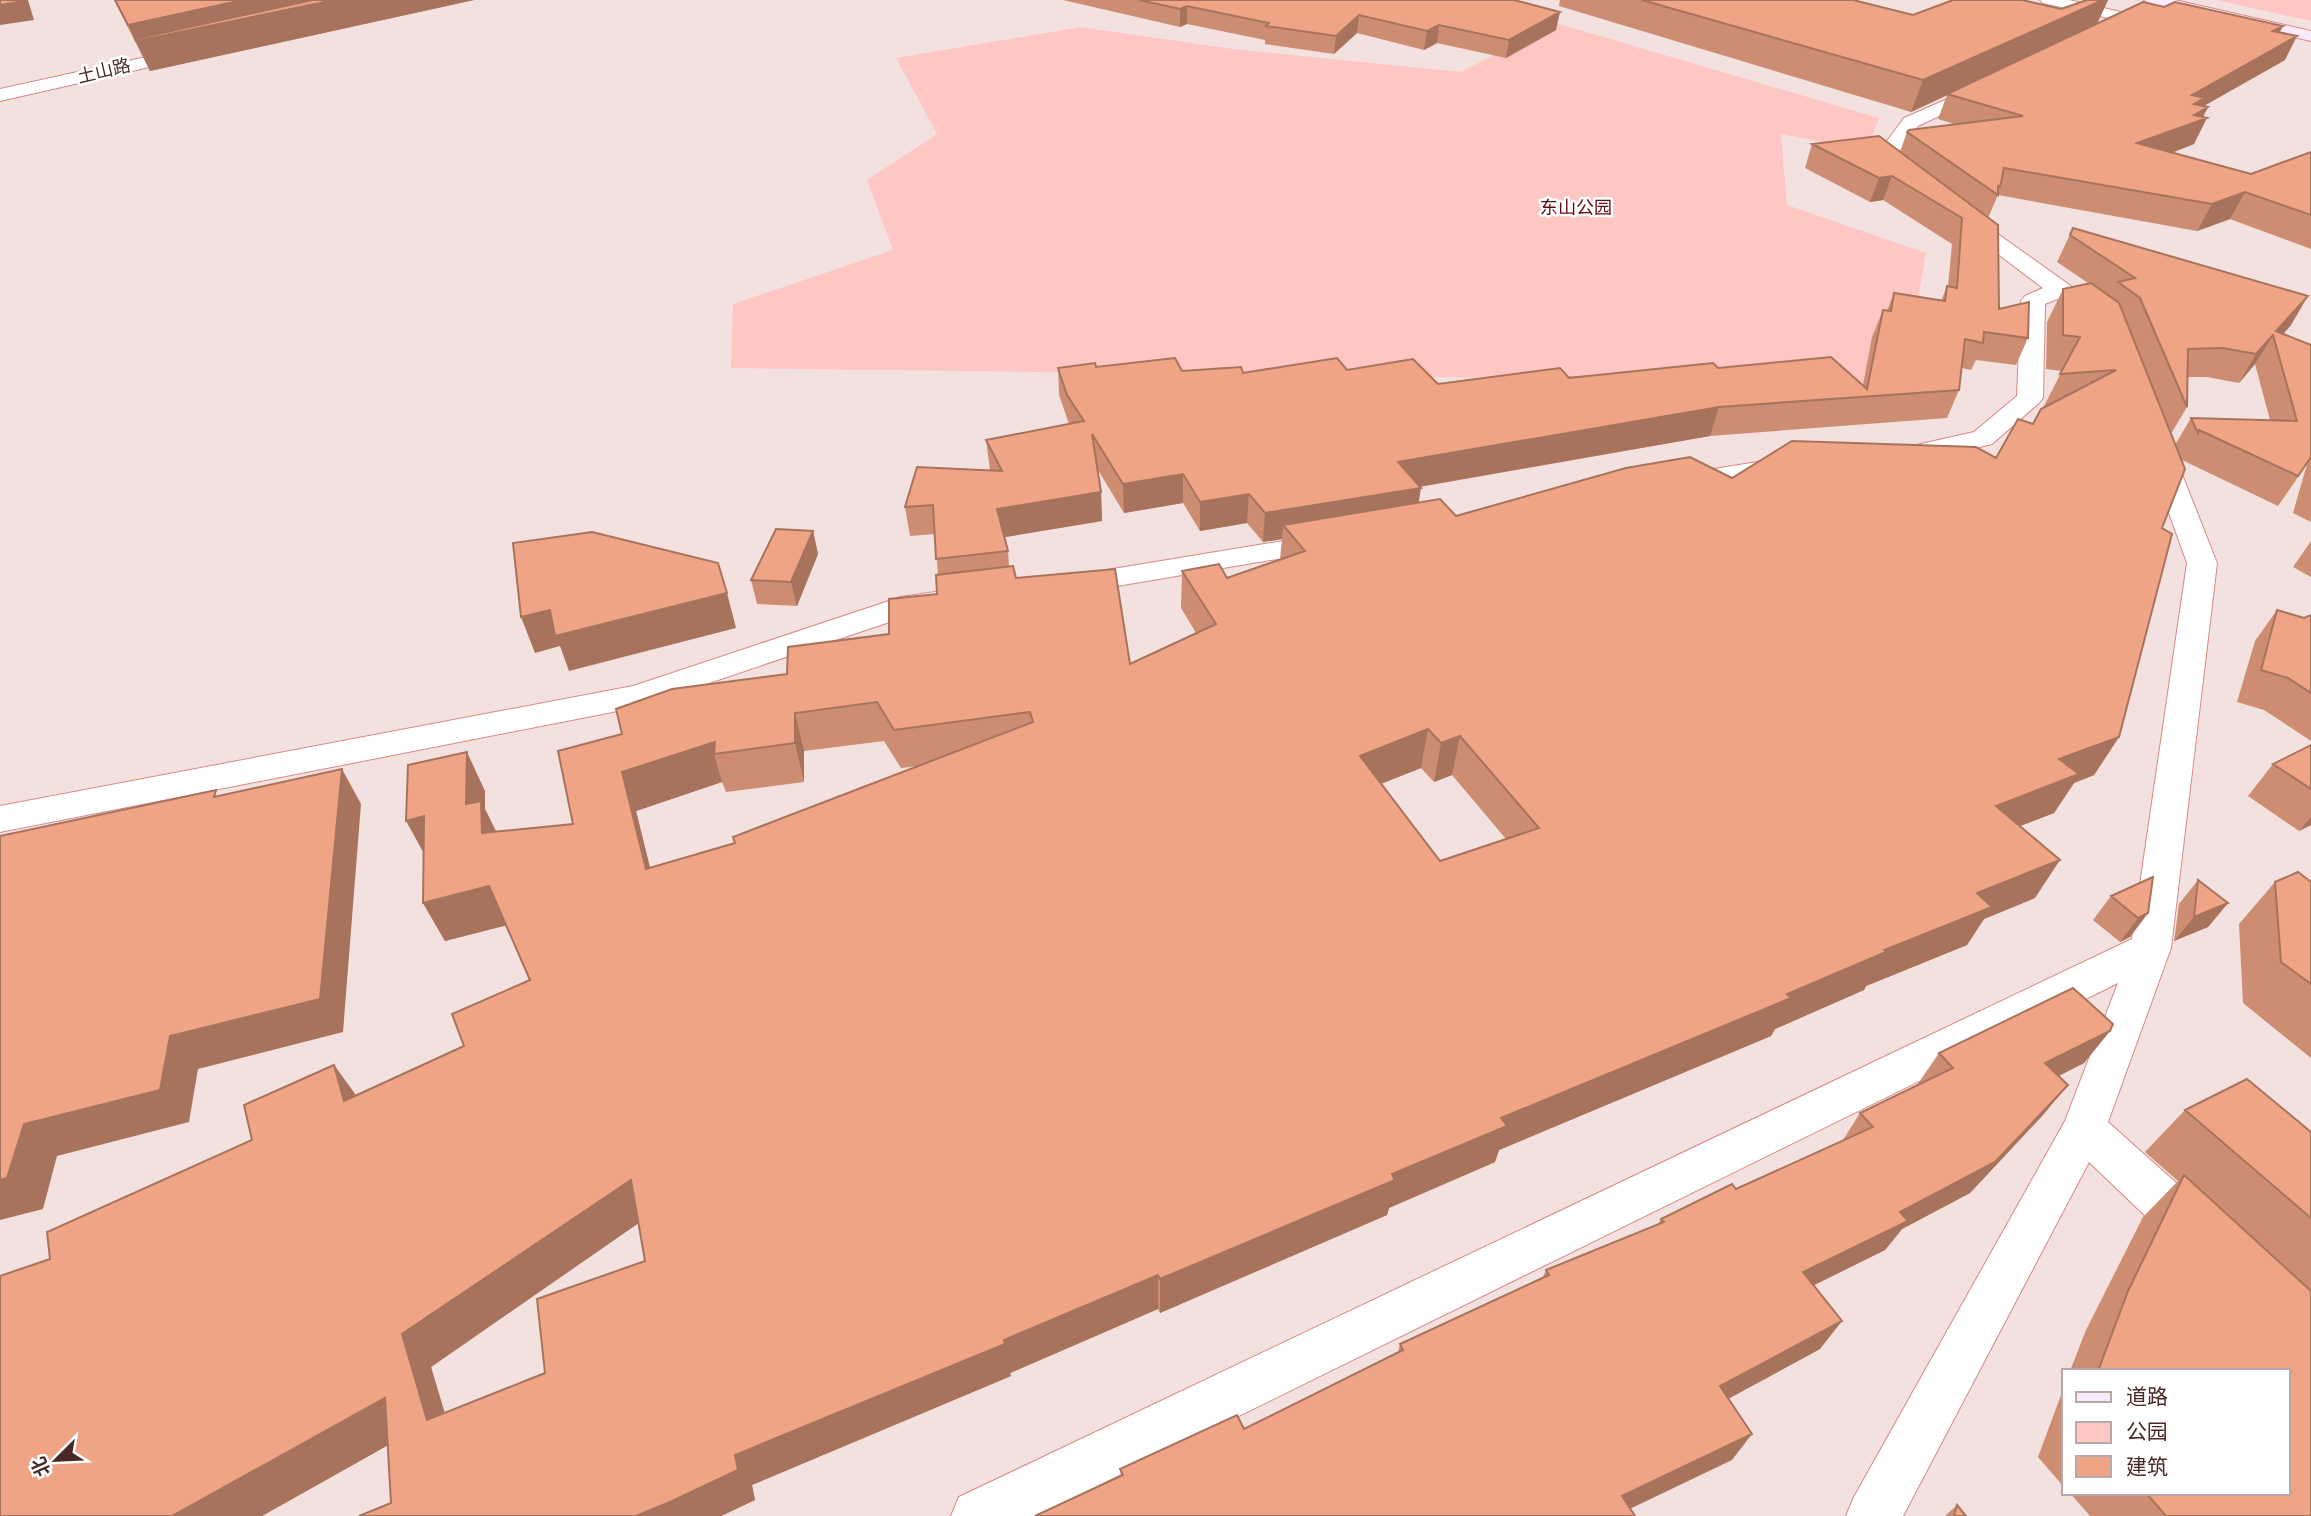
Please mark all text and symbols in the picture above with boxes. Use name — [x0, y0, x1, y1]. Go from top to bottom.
street label: 土山路 — [75, 52, 133, 89]
park label: 东山公园 — [1540, 195, 1612, 220]
legend — [2062, 1369, 2290, 1495]
text: 道路 — [2126, 1382, 2168, 1411]
text: 公园 — [2126, 1417, 2168, 1446]
north arrow — [21, 1425, 91, 1495]
text: 建筑 — [2126, 1452, 2168, 1481]
text: 北 — [25, 1453, 57, 1481]

